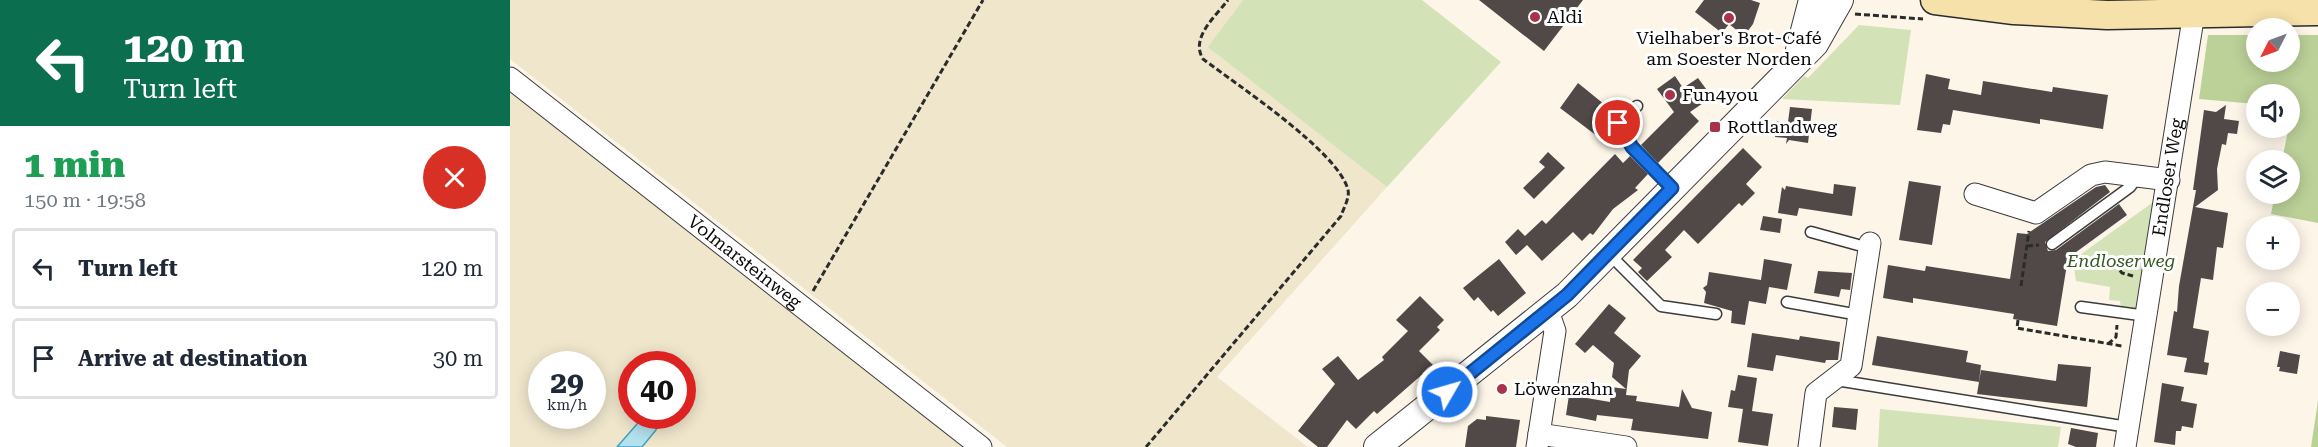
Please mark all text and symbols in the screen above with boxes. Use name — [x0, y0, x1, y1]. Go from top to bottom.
place label: Aldi — [1547, 6, 1583, 27]
marker: Aldi — [1528, 10, 1542, 24]
marker: Vielhaber's Brot-Café am Soester Norden — [1722, 11, 1736, 25]
north arrow — [2246, 18, 2300, 72]
map controls — [2246, 18, 2300, 336]
text: 120 m — [123, 23, 245, 72]
icon: left — [24, 24, 102, 102]
place label: Vielhaber's Brot-Café am Soester Norden — [1636, 27, 1822, 69]
text: Turn left — [123, 73, 237, 105]
place label: Fun4you — [1682, 84, 1758, 105]
button: sound — [2246, 84, 2300, 138]
marker: Fun4you — [1663, 88, 1677, 102]
pin — [1592, 97, 1643, 148]
icon: arrive — [1601, 106, 1634, 139]
place label: Rottlandweg — [1727, 116, 1838, 137]
street label: Endloser Weg — [2148, 116, 2187, 238]
marker: Rottlandweg — [1708, 120, 1722, 134]
text: 1 min — [24, 144, 125, 186]
button: close — [423, 146, 486, 209]
button: layers — [2246, 150, 2300, 204]
text: 150 m · 19:58 — [24, 188, 146, 212]
street label: Volmarsteinweg — [684, 210, 807, 313]
button: + — [2246, 216, 2300, 270]
park label: Endloserweg — [2066, 250, 2175, 271]
icon: left — [27, 252, 60, 285]
text: Turn left — [78, 256, 178, 281]
text: 120 m — [420, 256, 483, 281]
button: − — [2246, 282, 2300, 336]
icon: arrive — [27, 342, 60, 375]
text: Arrive at destination — [78, 346, 307, 371]
text: 30 m — [433, 346, 483, 371]
speed limit sign: 40 — [618, 351, 696, 429]
position arrow — [1415, 360, 1479, 424]
text: 29 — [550, 365, 584, 400]
place label: Löwenzahn — [1514, 378, 1614, 399]
marker: Löwenzahn — [1495, 382, 1509, 396]
text: km/h — [547, 396, 587, 414]

